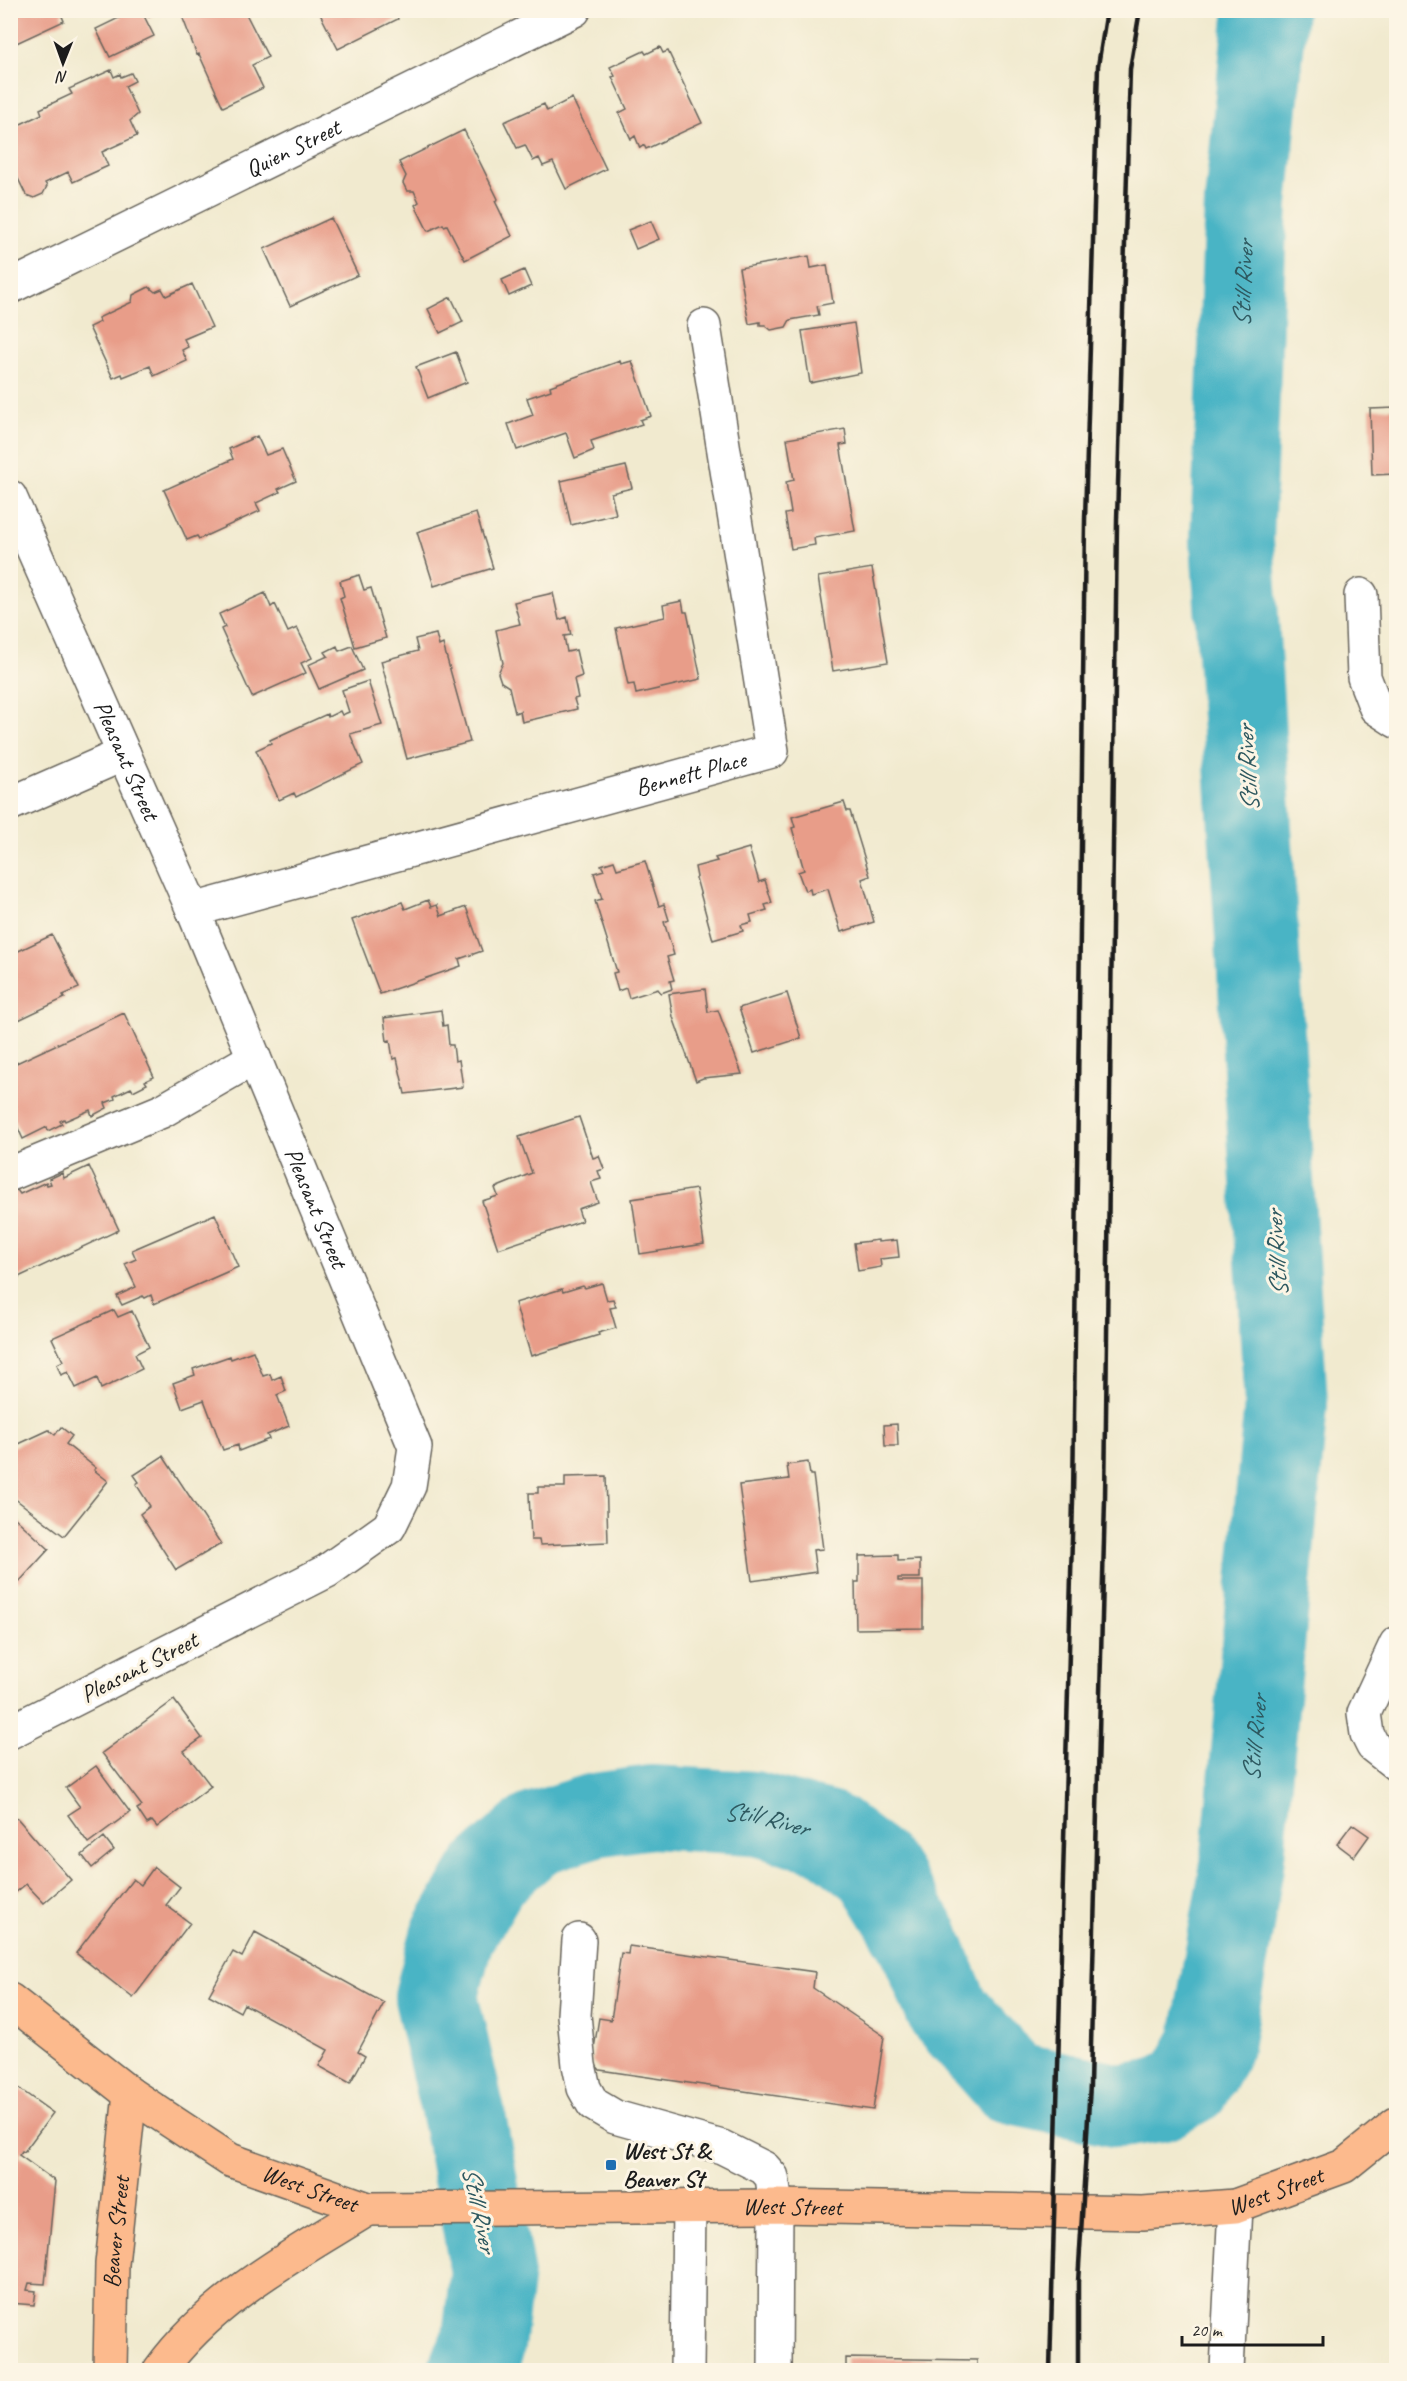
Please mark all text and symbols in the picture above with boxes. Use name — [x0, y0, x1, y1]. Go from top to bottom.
north arrow — [33, 33, 93, 93]
text: N — [55, 67, 68, 87]
street label: Quien Street — [240, 111, 347, 184]
water label: Still River — [1225, 237, 1262, 328]
street label: Pleasant Street — [87, 696, 167, 826]
water label: Still River — [1228, 721, 1267, 813]
street label: Bennett Place — [632, 743, 751, 803]
street label: Pleasant Street — [278, 1143, 355, 1274]
water label: Still River — [1257, 1206, 1296, 1298]
street label: Pleasant Street — [76, 1624, 204, 1709]
water label: Still River — [1234, 1691, 1275, 1783]
water label: Still River — [723, 1795, 816, 1845]
place label: West St & Beaver St — [623, 2136, 713, 2194]
street label: West Street — [258, 2158, 364, 2220]
marker: West St & Beaver St — [604, 2158, 618, 2172]
street label: West Street — [1224, 2159, 1329, 2222]
water label: Still River — [454, 2164, 505, 2258]
street label: Beaver Street — [97, 2173, 136, 2288]
street label: West Street — [743, 2191, 844, 2222]
scale bar — [1182, 2309, 1323, 2347]
text: 20 m — [1191, 2319, 1224, 2341]

